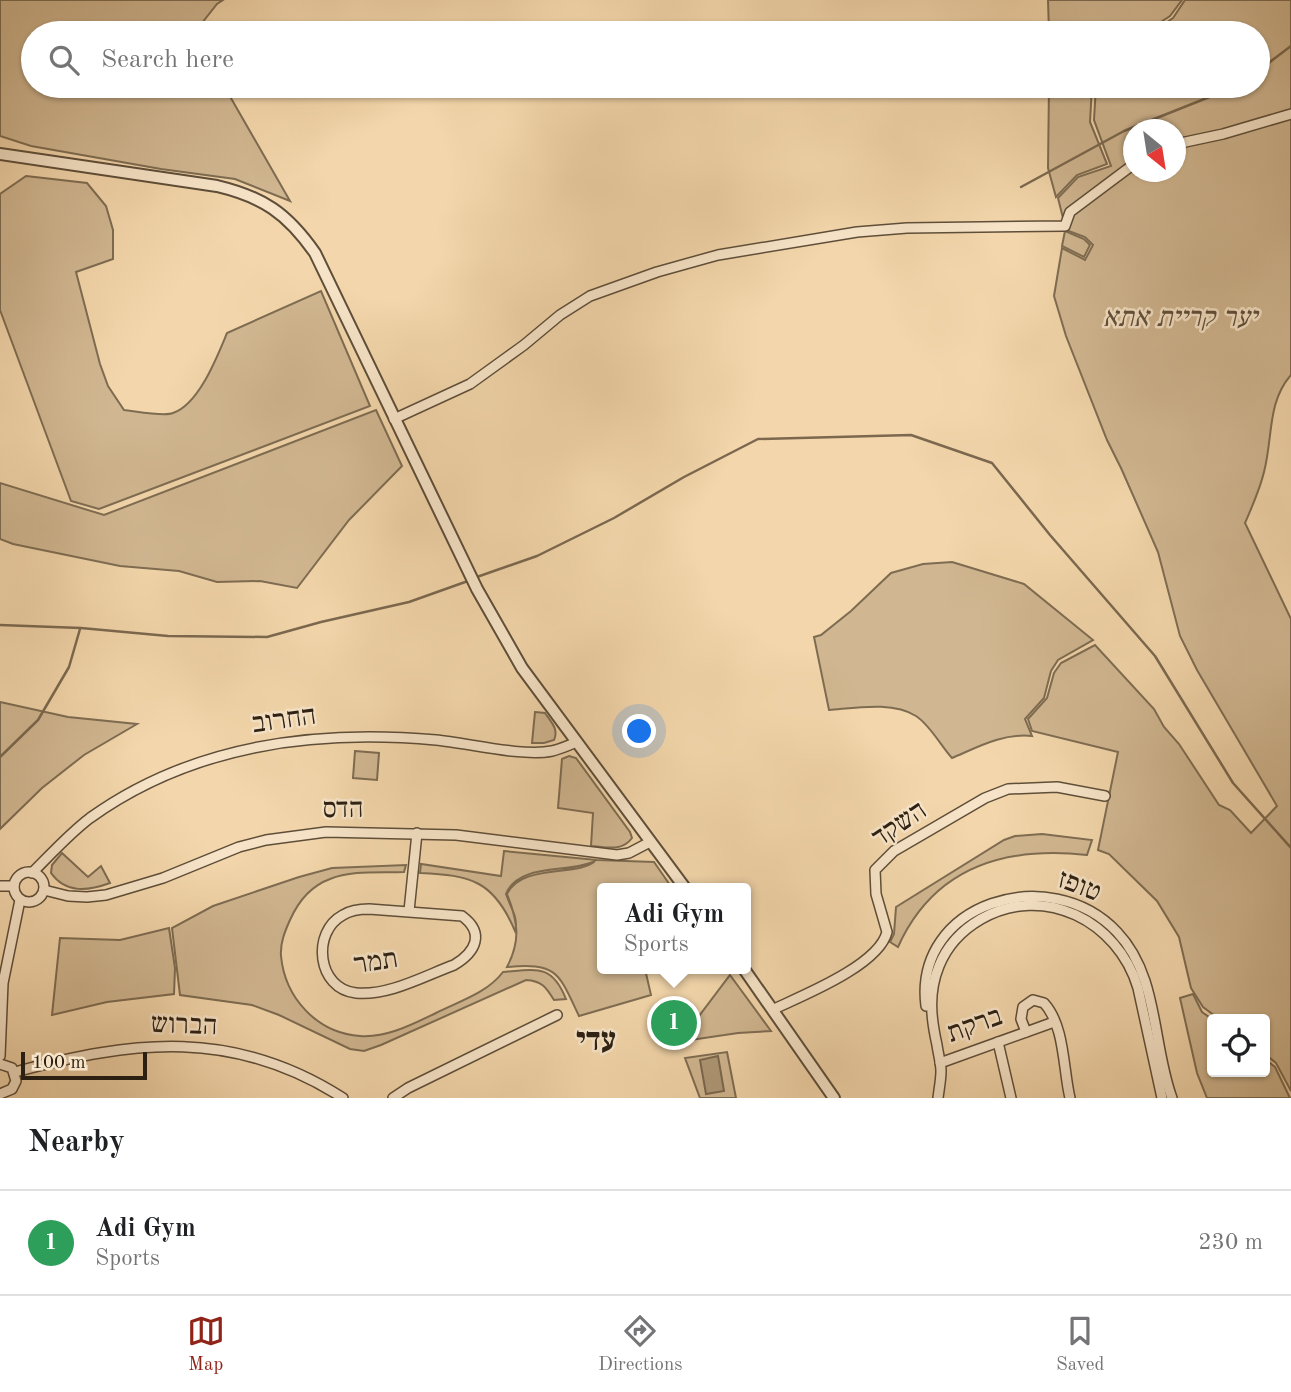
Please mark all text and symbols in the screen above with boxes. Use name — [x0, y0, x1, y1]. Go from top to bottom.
search box — [21, 21, 1270, 98]
icon: search — [45, 41, 83, 79]
text: Search here — [101, 47, 234, 73]
north arrow — [1123, 119, 1186, 182]
park label: יער קריית אתא — [1103, 305, 1260, 333]
street label: החרוב — [250, 703, 318, 739]
your location — [622, 714, 656, 748]
street label: הדס — [322, 796, 364, 824]
street label: השקד — [868, 797, 932, 853]
street label: טופז — [1054, 866, 1104, 908]
popup — [597, 883, 751, 974]
text: Adi Gym — [624, 902, 724, 928]
text: Sports — [624, 933, 689, 956]
street label: תמר — [352, 946, 400, 980]
pin: 1 — [651, 997, 697, 1049]
street label: ברקת — [944, 1003, 1006, 1049]
street label: הברוש — [150, 1011, 218, 1041]
map controls — [1207, 1014, 1270, 1077]
button: locate — [1207, 1014, 1270, 1077]
district label: עדי — [576, 1026, 616, 1058]
scale bar — [21, 1049, 147, 1081]
text: 100 m — [32, 1054, 85, 1073]
text: Nearby — [28, 1128, 125, 1158]
text: Adi Gym — [95, 1216, 196, 1242]
text: 1 — [44, 1231, 58, 1254]
text: 230 m — [1198, 1231, 1263, 1254]
text: Sports — [95, 1247, 160, 1270]
tab: Map — [187, 1312, 225, 1377]
tab: Directions — [598, 1312, 683, 1377]
tab: Saved — [1056, 1312, 1104, 1377]

